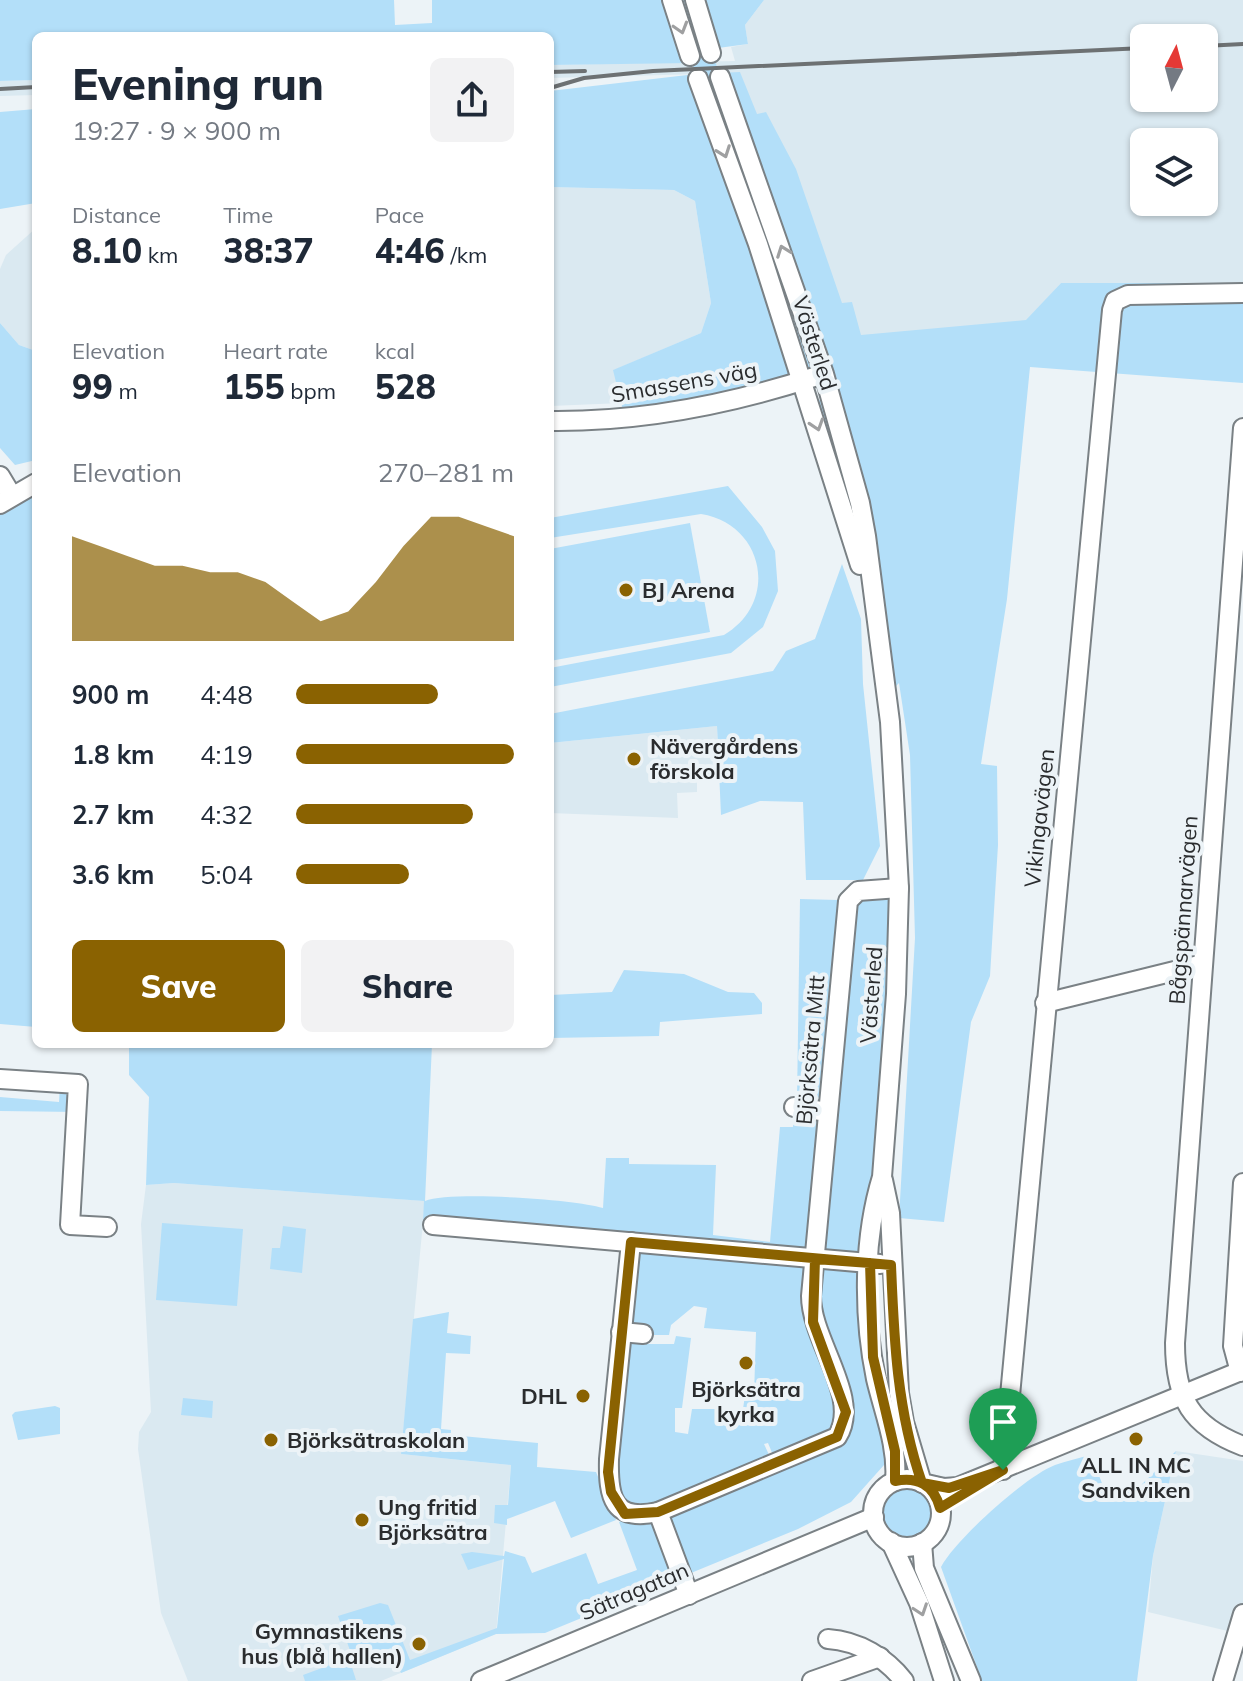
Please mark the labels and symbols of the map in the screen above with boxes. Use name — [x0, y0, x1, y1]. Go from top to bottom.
one-way arrow — [672, 21, 688, 34]
north arrow — [1130, 24, 1218, 112]
one-way arrow — [715, 144, 731, 158]
one-way arrow — [776, 245, 793, 259]
street label: Västerled — [787, 292, 843, 394]
street label: Smassens väg — [609, 355, 759, 409]
one-way arrow — [807, 417, 823, 431]
place label: BJ Arena — [642, 576, 735, 604]
marker: BJ Arena — [617, 581, 635, 599]
place label: Nävergårdens förskola — [650, 732, 798, 785]
street label: Vikingavägen — [1018, 747, 1060, 889]
marker: Nävergårdens förskola — [625, 750, 643, 768]
street label: Bågspännarvägen — [1162, 815, 1204, 1005]
street label: Västerled — [854, 945, 888, 1045]
street label: Björksätra Mitt — [790, 974, 830, 1126]
marker: Björksätra kyrka — [737, 1354, 755, 1372]
place label: Björksätra kyrka — [691, 1375, 801, 1428]
place label: DHL — [521, 1382, 567, 1410]
marker: DHL — [574, 1387, 592, 1405]
pin — [969, 1388, 1037, 1470]
place label: Björksätraskolan — [287, 1426, 465, 1454]
marker: ALL IN MC Sandviken — [1127, 1430, 1145, 1448]
marker: Björksätraskolan — [262, 1431, 280, 1449]
place label: ALL IN MC Sandviken — [1081, 1451, 1191, 1504]
place label: Ung fritid Björksätra — [378, 1493, 488, 1546]
marker: Ung fritid Björksätra — [353, 1511, 371, 1529]
street label: Sätragatan — [575, 1555, 693, 1627]
one-way arrow — [912, 1602, 928, 1616]
place label: Gymnastikens hus (blå hallen) — [241, 1617, 403, 1670]
marker: Gymnastikens hus (blå hallen) — [410, 1635, 428, 1653]

